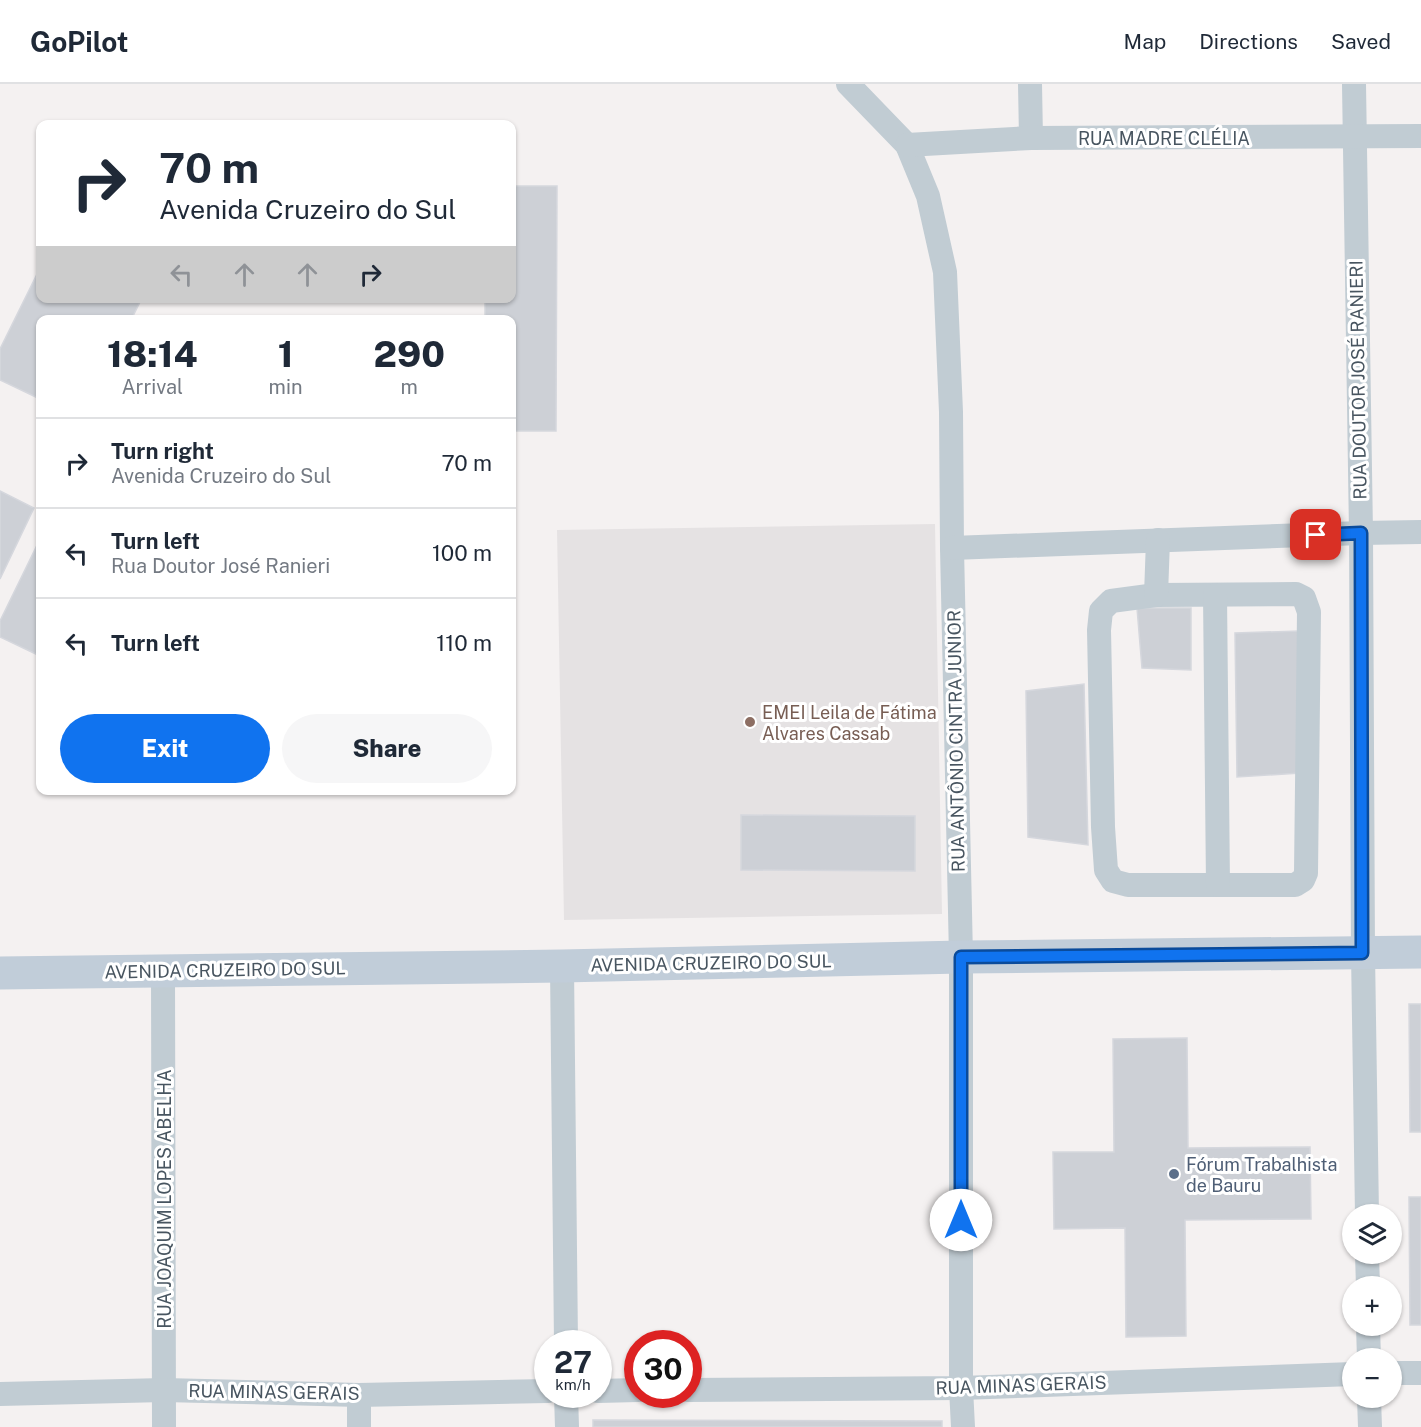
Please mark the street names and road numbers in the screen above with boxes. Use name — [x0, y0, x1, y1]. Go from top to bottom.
street label: RUA MADRE CLÉLIA — [1078, 127, 1250, 149]
street label: RUA DOUTOR JOSÉ RANIERI — [1344, 260, 1371, 500]
street label: RUA ANTÔNIO CINTRA JUNIOR — [943, 610, 969, 872]
street label: AVENIDA CRUZEIRO DO SUL — [590, 950, 832, 976]
street label: AVENIDA CRUZEIRO DO SUL — [104, 957, 346, 983]
street label: RUA JOAQUIM LOPES ABELHA — [154, 1069, 175, 1329]
street label: RUA MINAS GERAIS — [935, 1372, 1107, 1398]
street label: RUA MINAS GERAIS — [188, 1380, 360, 1404]

